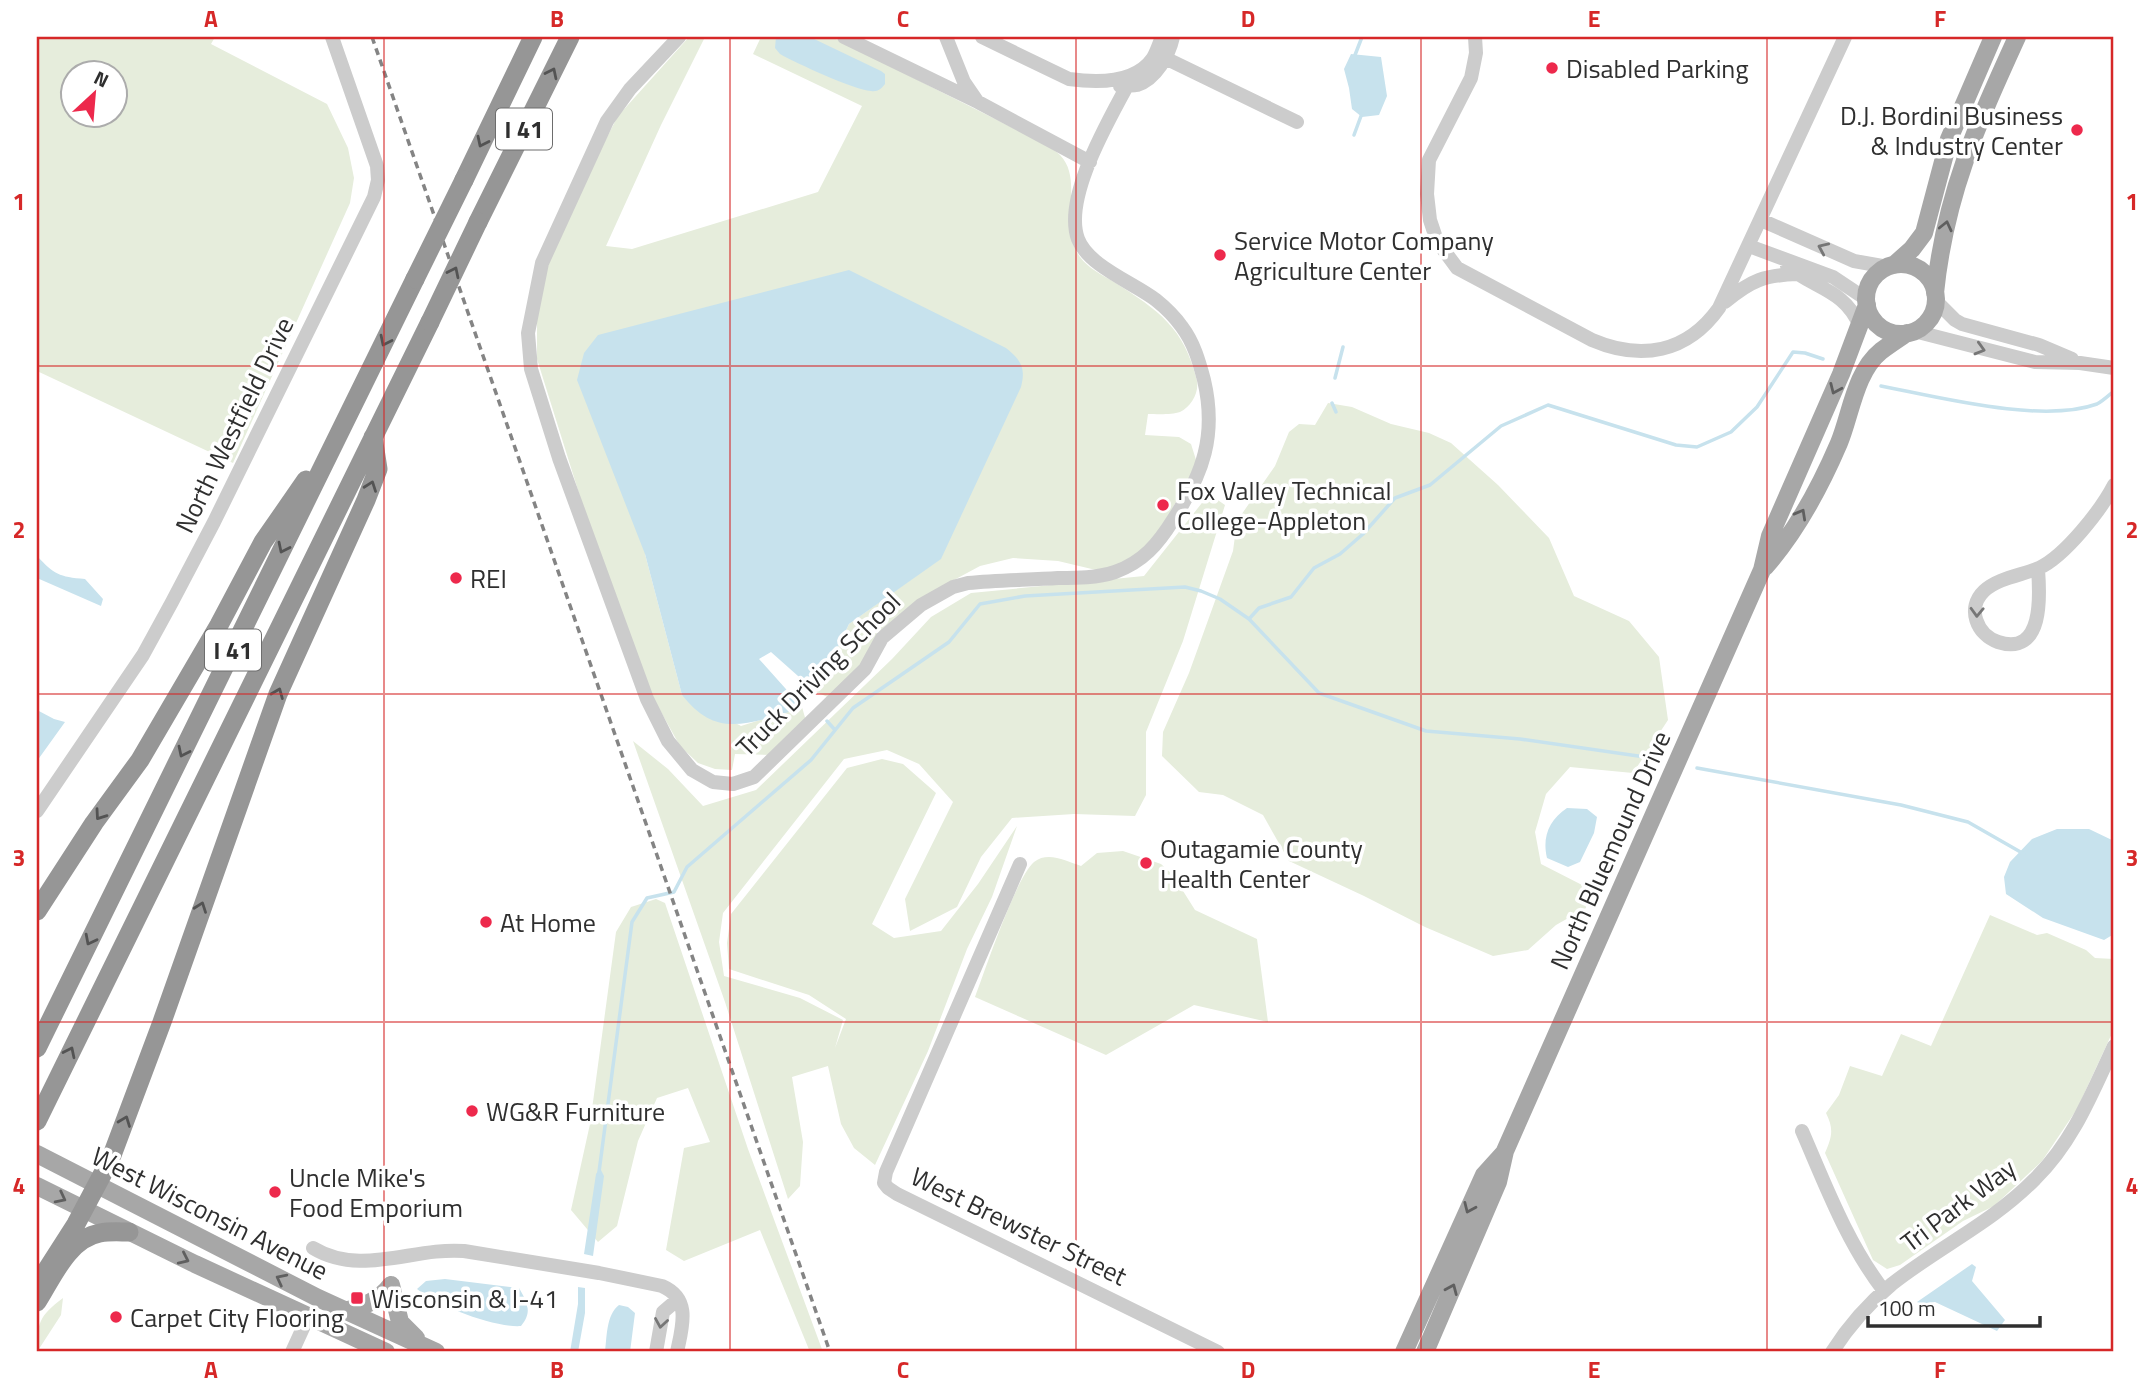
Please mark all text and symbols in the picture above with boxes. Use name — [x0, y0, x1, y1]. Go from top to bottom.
text: A — [204, 1, 218, 36]
text: B — [550, 1, 564, 36]
text: C — [897, 1, 909, 36]
text: D — [1241, 1, 1255, 36]
text: E — [1588, 1, 1600, 36]
text: F — [1934, 1, 1946, 36]
place label: Disabled Parking — [1566, 49, 1749, 88]
north arrow — [60, 60, 130, 130]
marker: Disabled Parking — [1544, 60, 1560, 76]
text: N — [89, 62, 114, 94]
one-way arrow — [544, 68, 558, 80]
place label: D.J. Bordini Business & Industry Center — [1840, 96, 2063, 165]
road number: I 41 — [496, 108, 552, 149]
marker: D.J. Bordini Business & Industry Center — [2069, 122, 2085, 138]
one-way arrow — [476, 135, 490, 147]
text: 1 — [13, 184, 25, 219]
text: 1 — [2126, 184, 2138, 219]
one-way arrow — [1938, 220, 1952, 232]
place label: Service Motor Company Agriculture Center — [1234, 221, 1494, 290]
one-way arrow — [1818, 242, 1830, 256]
marker: Service Motor Company Agriculture Center — [1212, 247, 1228, 263]
one-way arrow — [446, 267, 460, 279]
street label: North Westfield Drive — [165, 311, 303, 539]
one-way arrow — [380, 334, 394, 346]
one-way arrow — [1973, 340, 1985, 355]
one-way arrow — [1829, 382, 1843, 394]
place label: Fox Valley Technical College-Appleton — [1177, 471, 1392, 540]
one-way arrow — [363, 480, 377, 492]
marker: Fox Valley Technical College-Appleton — [1155, 497, 1171, 513]
one-way arrow — [1793, 509, 1806, 522]
text: 2 — [13, 512, 25, 547]
text: 2 — [2126, 512, 2138, 547]
one-way arrow — [278, 541, 292, 553]
place label: REI — [470, 559, 507, 598]
marker: REI — [448, 570, 464, 586]
street label: Truck Driving School — [727, 583, 909, 765]
one-way arrow — [1970, 607, 1985, 618]
road number: I 41 — [205, 630, 261, 670]
one-way arrow — [270, 688, 284, 700]
street label: North Bluemound Drive — [1540, 724, 1680, 976]
one-way arrow — [177, 745, 191, 757]
one-way arrow — [96, 807, 108, 820]
place label: Outagamie County Health Center — [1160, 829, 1363, 898]
text: 3 — [13, 840, 25, 875]
text: 3 — [2126, 840, 2138, 875]
marker: Outagamie County Health Center — [1138, 855, 1154, 871]
one-way arrow — [193, 902, 207, 914]
place label: At Home — [500, 903, 596, 942]
marker: At Home — [478, 914, 494, 930]
one-way arrow — [84, 933, 98, 945]
one-way arrow — [62, 1047, 76, 1059]
place label: WG&R Furniture — [486, 1092, 665, 1131]
marker: WG&R Furniture — [464, 1103, 480, 1119]
one-way arrow — [116, 1116, 130, 1128]
street label: West Wisconsin Avenue — [85, 1136, 335, 1290]
street label: Tri Park Way — [1892, 1149, 2024, 1261]
street label: West Brewster Street — [904, 1157, 1134, 1295]
place label: Uncle Mike's Food Emporium — [289, 1158, 463, 1227]
text: 4 — [13, 1168, 25, 1203]
text: 4 — [2126, 1168, 2138, 1203]
marker: Uncle Mike's Food Emporium — [267, 1184, 283, 1200]
one-way arrow — [54, 1190, 66, 1204]
one-way arrow — [1463, 1201, 1477, 1214]
one-way arrow — [177, 1250, 189, 1264]
one-way arrow — [276, 1274, 288, 1288]
place label: Wisconsin & I-41 — [371, 1279, 559, 1318]
one-way arrow — [1444, 1284, 1458, 1297]
scale bar — [1868, 1284, 2039, 1328]
marker: Wisconsin & I-41 — [349, 1290, 365, 1306]
text: 100 m — [1878, 1292, 1935, 1324]
place label: Carpet City Flooring — [130, 1298, 344, 1337]
marker: Carpet City Flooring — [108, 1309, 124, 1325]
one-way arrow — [654, 1317, 669, 1329]
text: A — [204, 1352, 218, 1387]
text: B — [550, 1352, 564, 1387]
text: C — [897, 1352, 909, 1387]
text: D — [1241, 1352, 1255, 1387]
text: E — [1588, 1352, 1600, 1387]
text: F — [1934, 1352, 1946, 1387]

